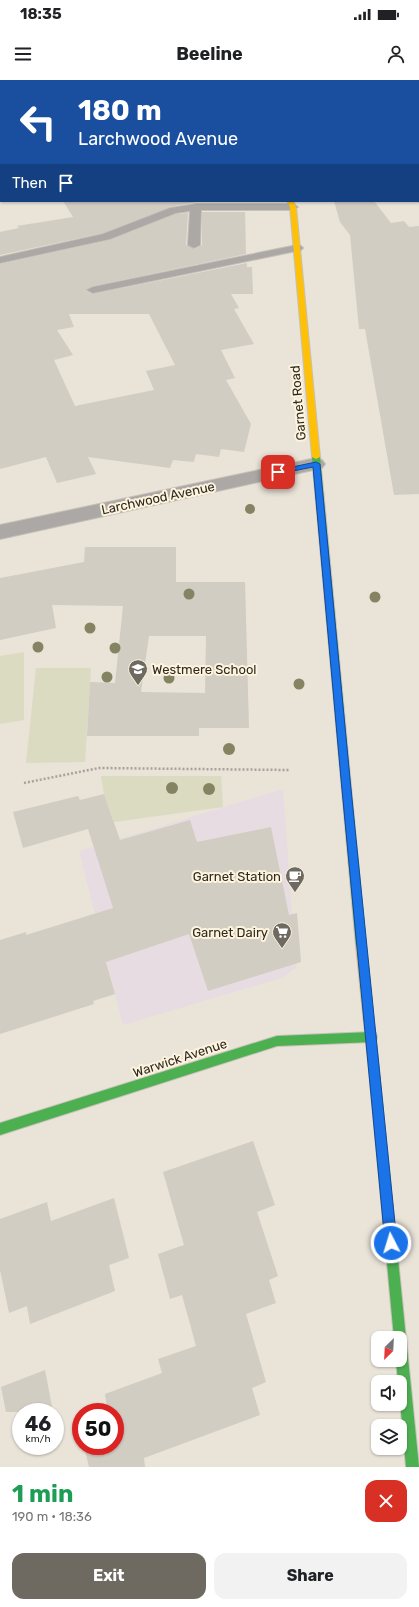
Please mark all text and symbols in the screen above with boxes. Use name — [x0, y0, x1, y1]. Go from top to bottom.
text: 18:35 — [20, 5, 62, 23]
icon: menu — [12, 43, 34, 65]
text: Beeline — [176, 43, 243, 65]
icon: person — [385, 43, 407, 65]
text: 180 m — [78, 94, 162, 127]
icon: left — [12, 96, 64, 148]
text: Larchwood Avenue — [78, 128, 238, 150]
icon: arrive — [55, 172, 77, 194]
text: Then — [12, 174, 47, 192]
street label: Garnet Road — [287, 365, 309, 441]
pin — [261, 455, 295, 489]
icon: arrive — [267, 461, 289, 483]
street label: Larchwood Avenue — [100, 479, 216, 517]
school or university icon: Westmere School — [127, 658, 149, 686]
place label: Westmere School — [152, 662, 257, 677]
cafe icon: Garnet Station — [284, 865, 306, 893]
place label: Garnet Station — [193, 869, 281, 884]
supermarket icon: Garnet Dairy — [271, 921, 293, 949]
place label: Garnet Dairy — [192, 925, 268, 940]
street label: Warwick Avenue — [131, 1036, 229, 1080]
position arrow — [370, 1222, 412, 1264]
north arrow — [371, 1331, 407, 1367]
map controls — [371, 1331, 407, 1455]
button: sound — [371, 1375, 407, 1411]
speed limit sign: 50 — [72, 1403, 124, 1455]
text: 46 — [25, 1412, 51, 1436]
button: layers — [371, 1419, 407, 1455]
text: km/h — [26, 1433, 50, 1445]
text: 1 min — [12, 1480, 73, 1508]
button: close — [365, 1480, 407, 1522]
text: 190 m · 18:36 — [12, 1509, 92, 1524]
button: Exit — [12, 1553, 206, 1599]
button: Share — [214, 1553, 407, 1599]

